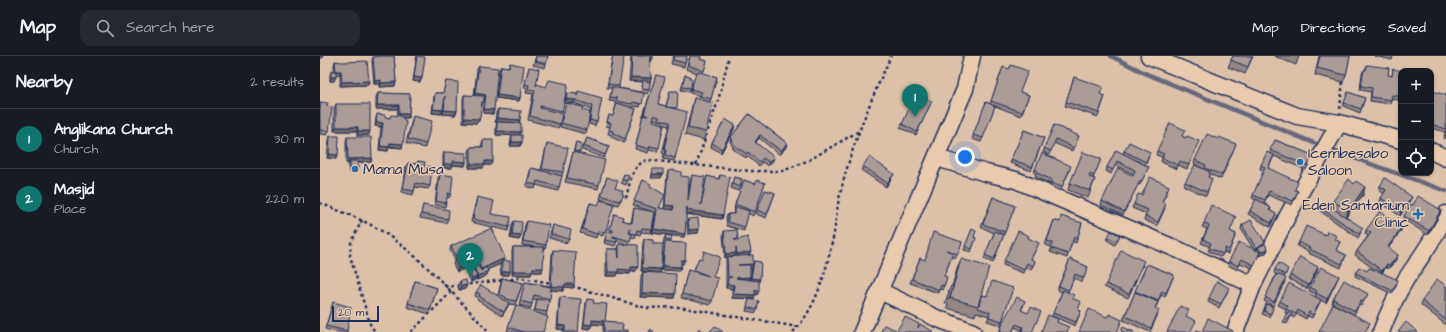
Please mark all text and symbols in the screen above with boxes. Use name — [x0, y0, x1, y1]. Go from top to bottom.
search box — [80, 10, 360, 46]
text: Map — [20, 14, 56, 41]
icon: search — [94, 17, 116, 39]
text: Search here — [126, 17, 215, 38]
text: Map — [1252, 18, 1279, 38]
text: Directions — [1301, 18, 1366, 38]
text: Saved — [1388, 18, 1426, 38]
map controls — [1398, 68, 1434, 176]
button: + — [1398, 68, 1434, 104]
text: Nearby — [16, 70, 73, 94]
text: 2 results — [250, 73, 304, 91]
pin: 1 — [902, 84, 928, 117]
button: − — [1398, 104, 1434, 140]
text: Anglikana Church — [54, 119, 172, 140]
text: 1 — [28, 130, 30, 148]
text: 30 m — [274, 130, 304, 148]
text: Church — [54, 140, 98, 158]
button: locate — [1398, 140, 1434, 176]
place label: Icembesabo Saloon — [1308, 143, 1389, 181]
your location — [955, 147, 975, 167]
marker: Icembesabo Saloon — [1295, 157, 1305, 167]
place label: Mama Musa — [363, 159, 444, 180]
marker: Mama Musa — [350, 164, 360, 174]
text: Masjid — [54, 179, 94, 200]
text: 2 — [25, 190, 33, 208]
text: 220 m — [266, 190, 304, 208]
place label: Eden Santarium Clinic — [1303, 195, 1410, 233]
text: Place — [54, 200, 86, 218]
marker: Eden Santarium Clinic — [1412, 208, 1424, 220]
pin: 2 — [457, 243, 483, 276]
scale bar — [332, 304, 379, 323]
text: 20 m — [338, 305, 364, 320]

